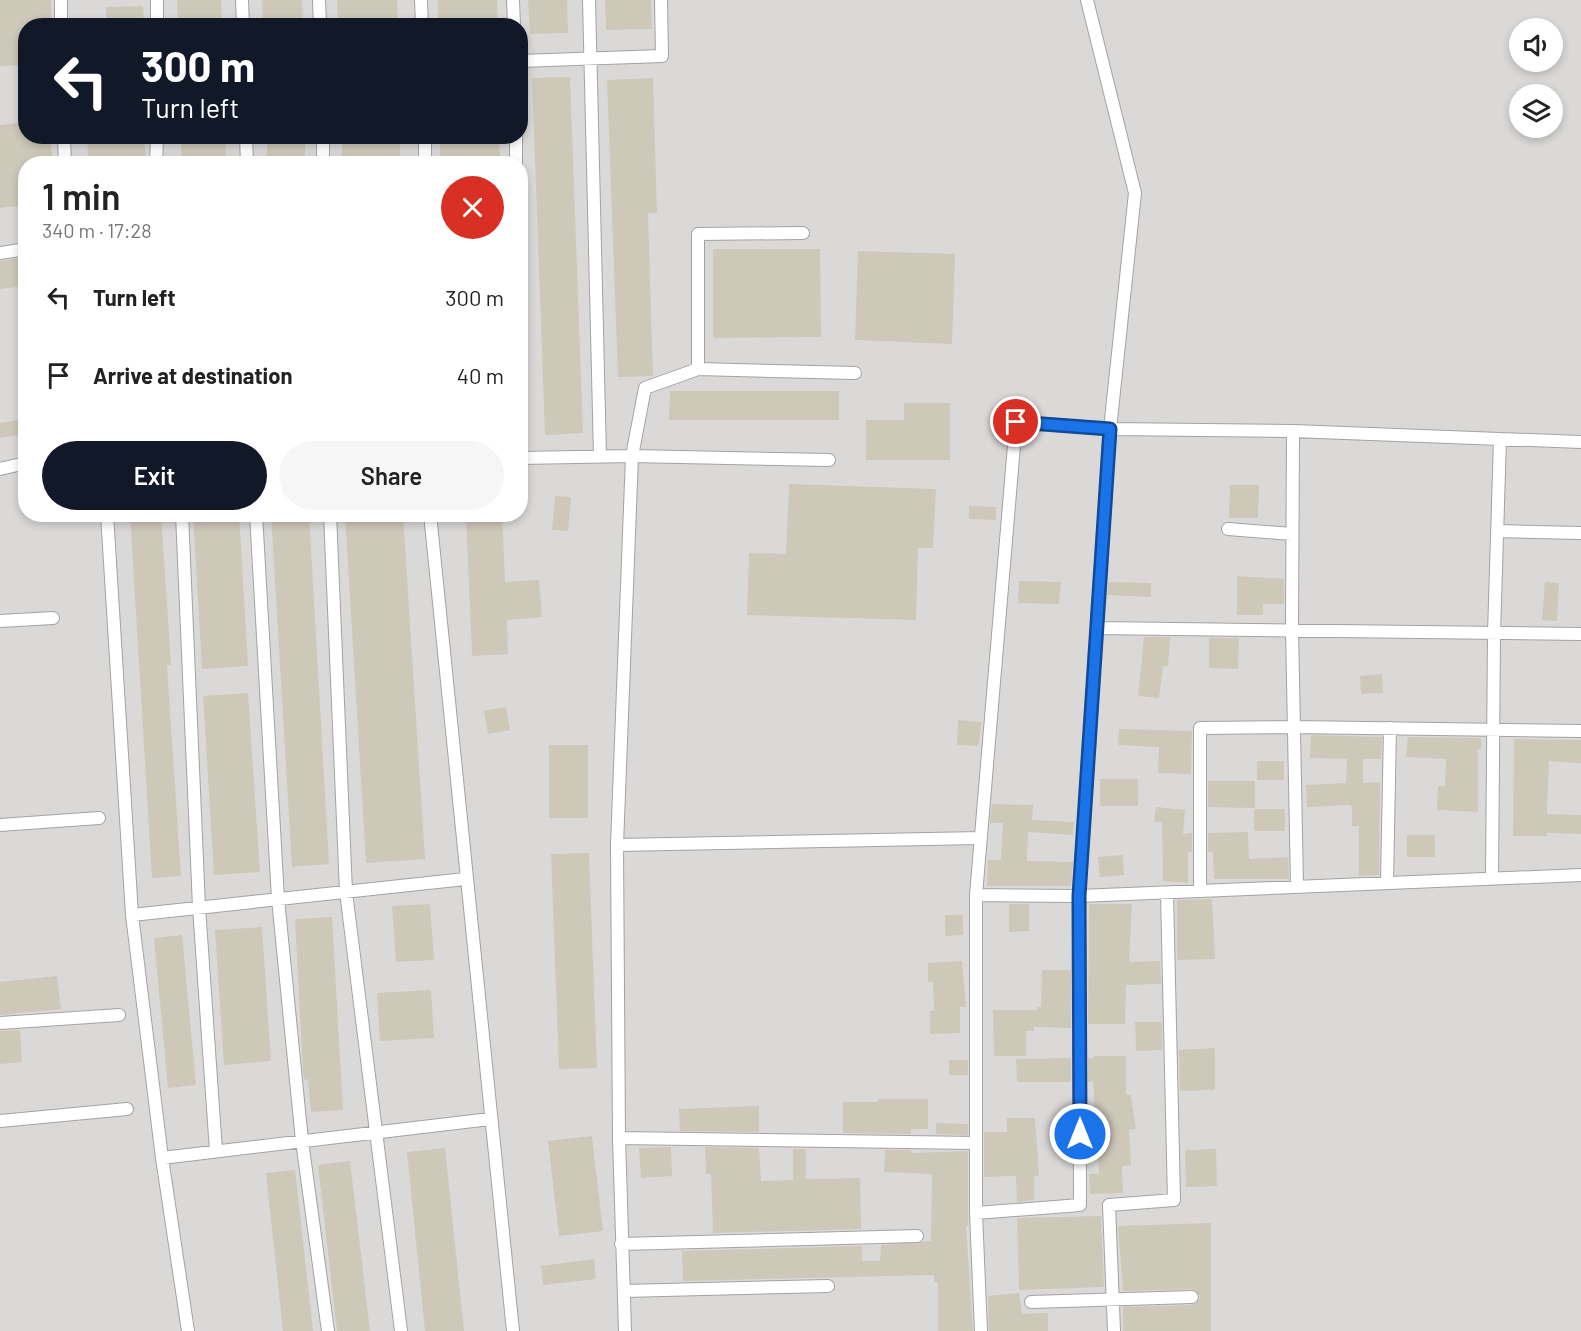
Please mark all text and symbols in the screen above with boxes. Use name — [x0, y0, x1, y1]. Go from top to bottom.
map controls — [1509, 18, 1563, 138]
button: sound — [1509, 18, 1563, 72]
text: 300 m — [141, 40, 255, 90]
icon: left — [42, 42, 120, 120]
button: layers — [1509, 84, 1563, 138]
text: Turn left — [141, 91, 239, 123]
text: 1 min — [42, 174, 121, 217]
button: close — [441, 176, 504, 239]
text: 340 m · 17:28 — [42, 218, 152, 242]
icon: left — [42, 281, 75, 314]
text: Turn left — [93, 284, 176, 310]
text: 300 m — [445, 284, 504, 310]
icon: arrive — [42, 359, 75, 392]
text: Arrive at destination — [93, 362, 292, 388]
text: 40 m — [457, 362, 504, 388]
pin — [990, 396, 1041, 447]
icon: arrive — [999, 405, 1032, 438]
button: Exit — [42, 441, 267, 510]
button: Share — [279, 441, 504, 510]
position arrow — [1048, 1102, 1112, 1166]

